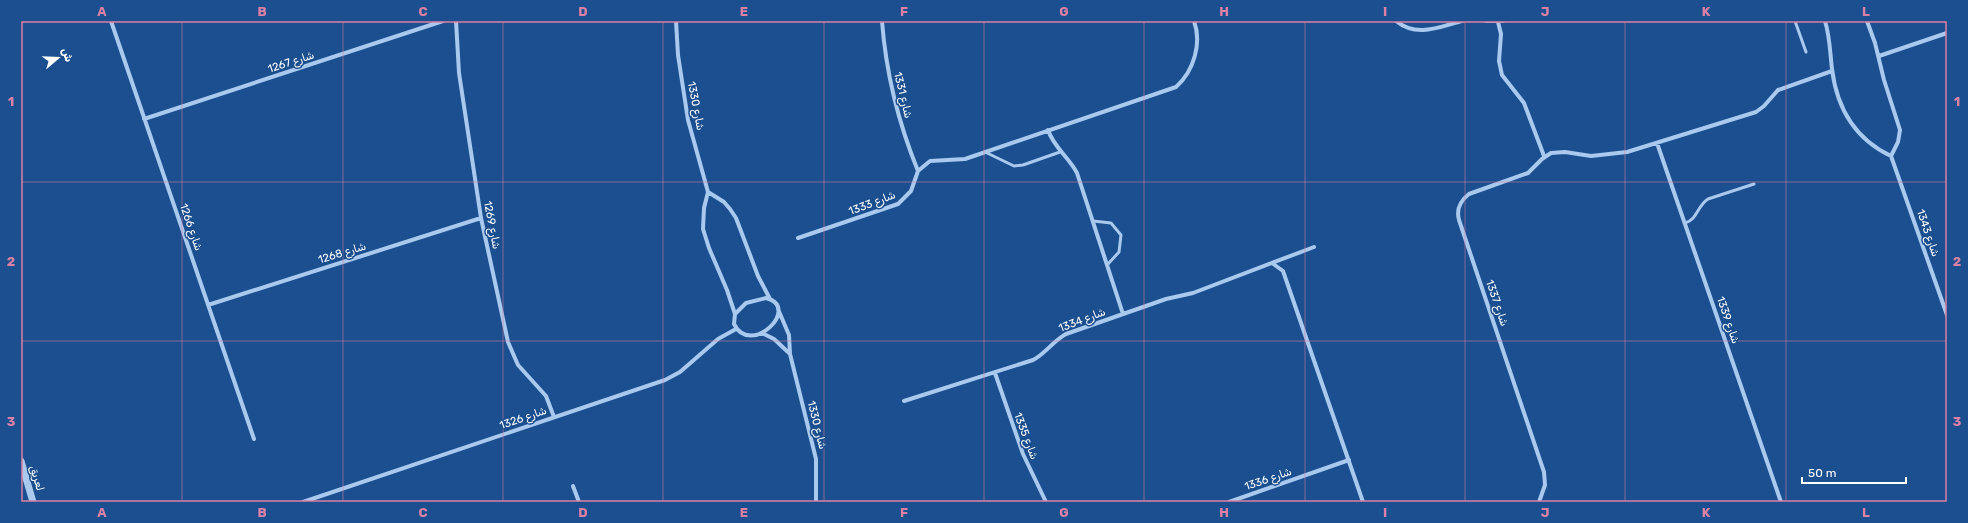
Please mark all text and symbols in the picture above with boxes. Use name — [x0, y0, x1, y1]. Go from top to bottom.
text: A — [97, 4, 107, 19]
text: B — [257, 4, 267, 19]
text: C — [418, 4, 428, 19]
text: D — [578, 4, 588, 19]
text: E — [740, 4, 748, 19]
text: F — [900, 4, 908, 19]
text: G — [1059, 4, 1069, 19]
text: H — [1219, 4, 1229, 19]
text: I — [1383, 4, 1387, 19]
text: J — [1541, 4, 1549, 19]
text: K — [1702, 4, 1711, 19]
text: L — [1862, 4, 1870, 19]
north arrow — [38, 38, 78, 78]
text: ش — [59, 46, 75, 64]
street label: شارع 1267 — [266, 48, 316, 78]
street label: شارع 1331 — [889, 70, 915, 120]
street label: شارع 1330 — [683, 80, 707, 132]
text: 1 — [8, 94, 14, 109]
text: 1 — [1954, 94, 1960, 109]
street label: شارع 1333 — [847, 188, 898, 220]
street label: شارع 1269 — [479, 200, 503, 251]
street label: شارع 1266 — [175, 202, 205, 253]
street label: شارع 1343 — [1912, 208, 1942, 259]
street label: شارع 1268 — [316, 240, 368, 268]
text: 2 — [7, 254, 15, 269]
text: 2 — [1953, 254, 1961, 269]
street label: شارع 1337 — [1481, 278, 1511, 329]
street label: شارع 1339 — [1712, 295, 1742, 346]
street label: شارع 1334 — [1057, 305, 1108, 337]
street label: شارع 1330 — [803, 399, 829, 451]
street label: شارع 1326 — [498, 404, 549, 434]
street label: شارع 1335 — [1009, 411, 1041, 462]
text: 3 — [7, 414, 16, 429]
text: 3 — [1953, 414, 1962, 429]
scale bar — [1802, 459, 1906, 485]
street label: لعريق — [26, 464, 47, 493]
street label: شارع 1336 — [1243, 465, 1294, 495]
text: 50 m — [1808, 466, 1836, 480]
text: A — [97, 505, 107, 520]
text: B — [257, 505, 267, 520]
text: C — [418, 505, 428, 520]
text: D — [578, 505, 588, 520]
text: E — [740, 505, 748, 520]
text: F — [900, 505, 908, 520]
text: G — [1059, 505, 1069, 520]
text: H — [1219, 505, 1229, 520]
text: I — [1383, 505, 1387, 520]
text: J — [1541, 505, 1549, 520]
text: K — [1702, 505, 1711, 520]
text: L — [1862, 505, 1870, 520]

